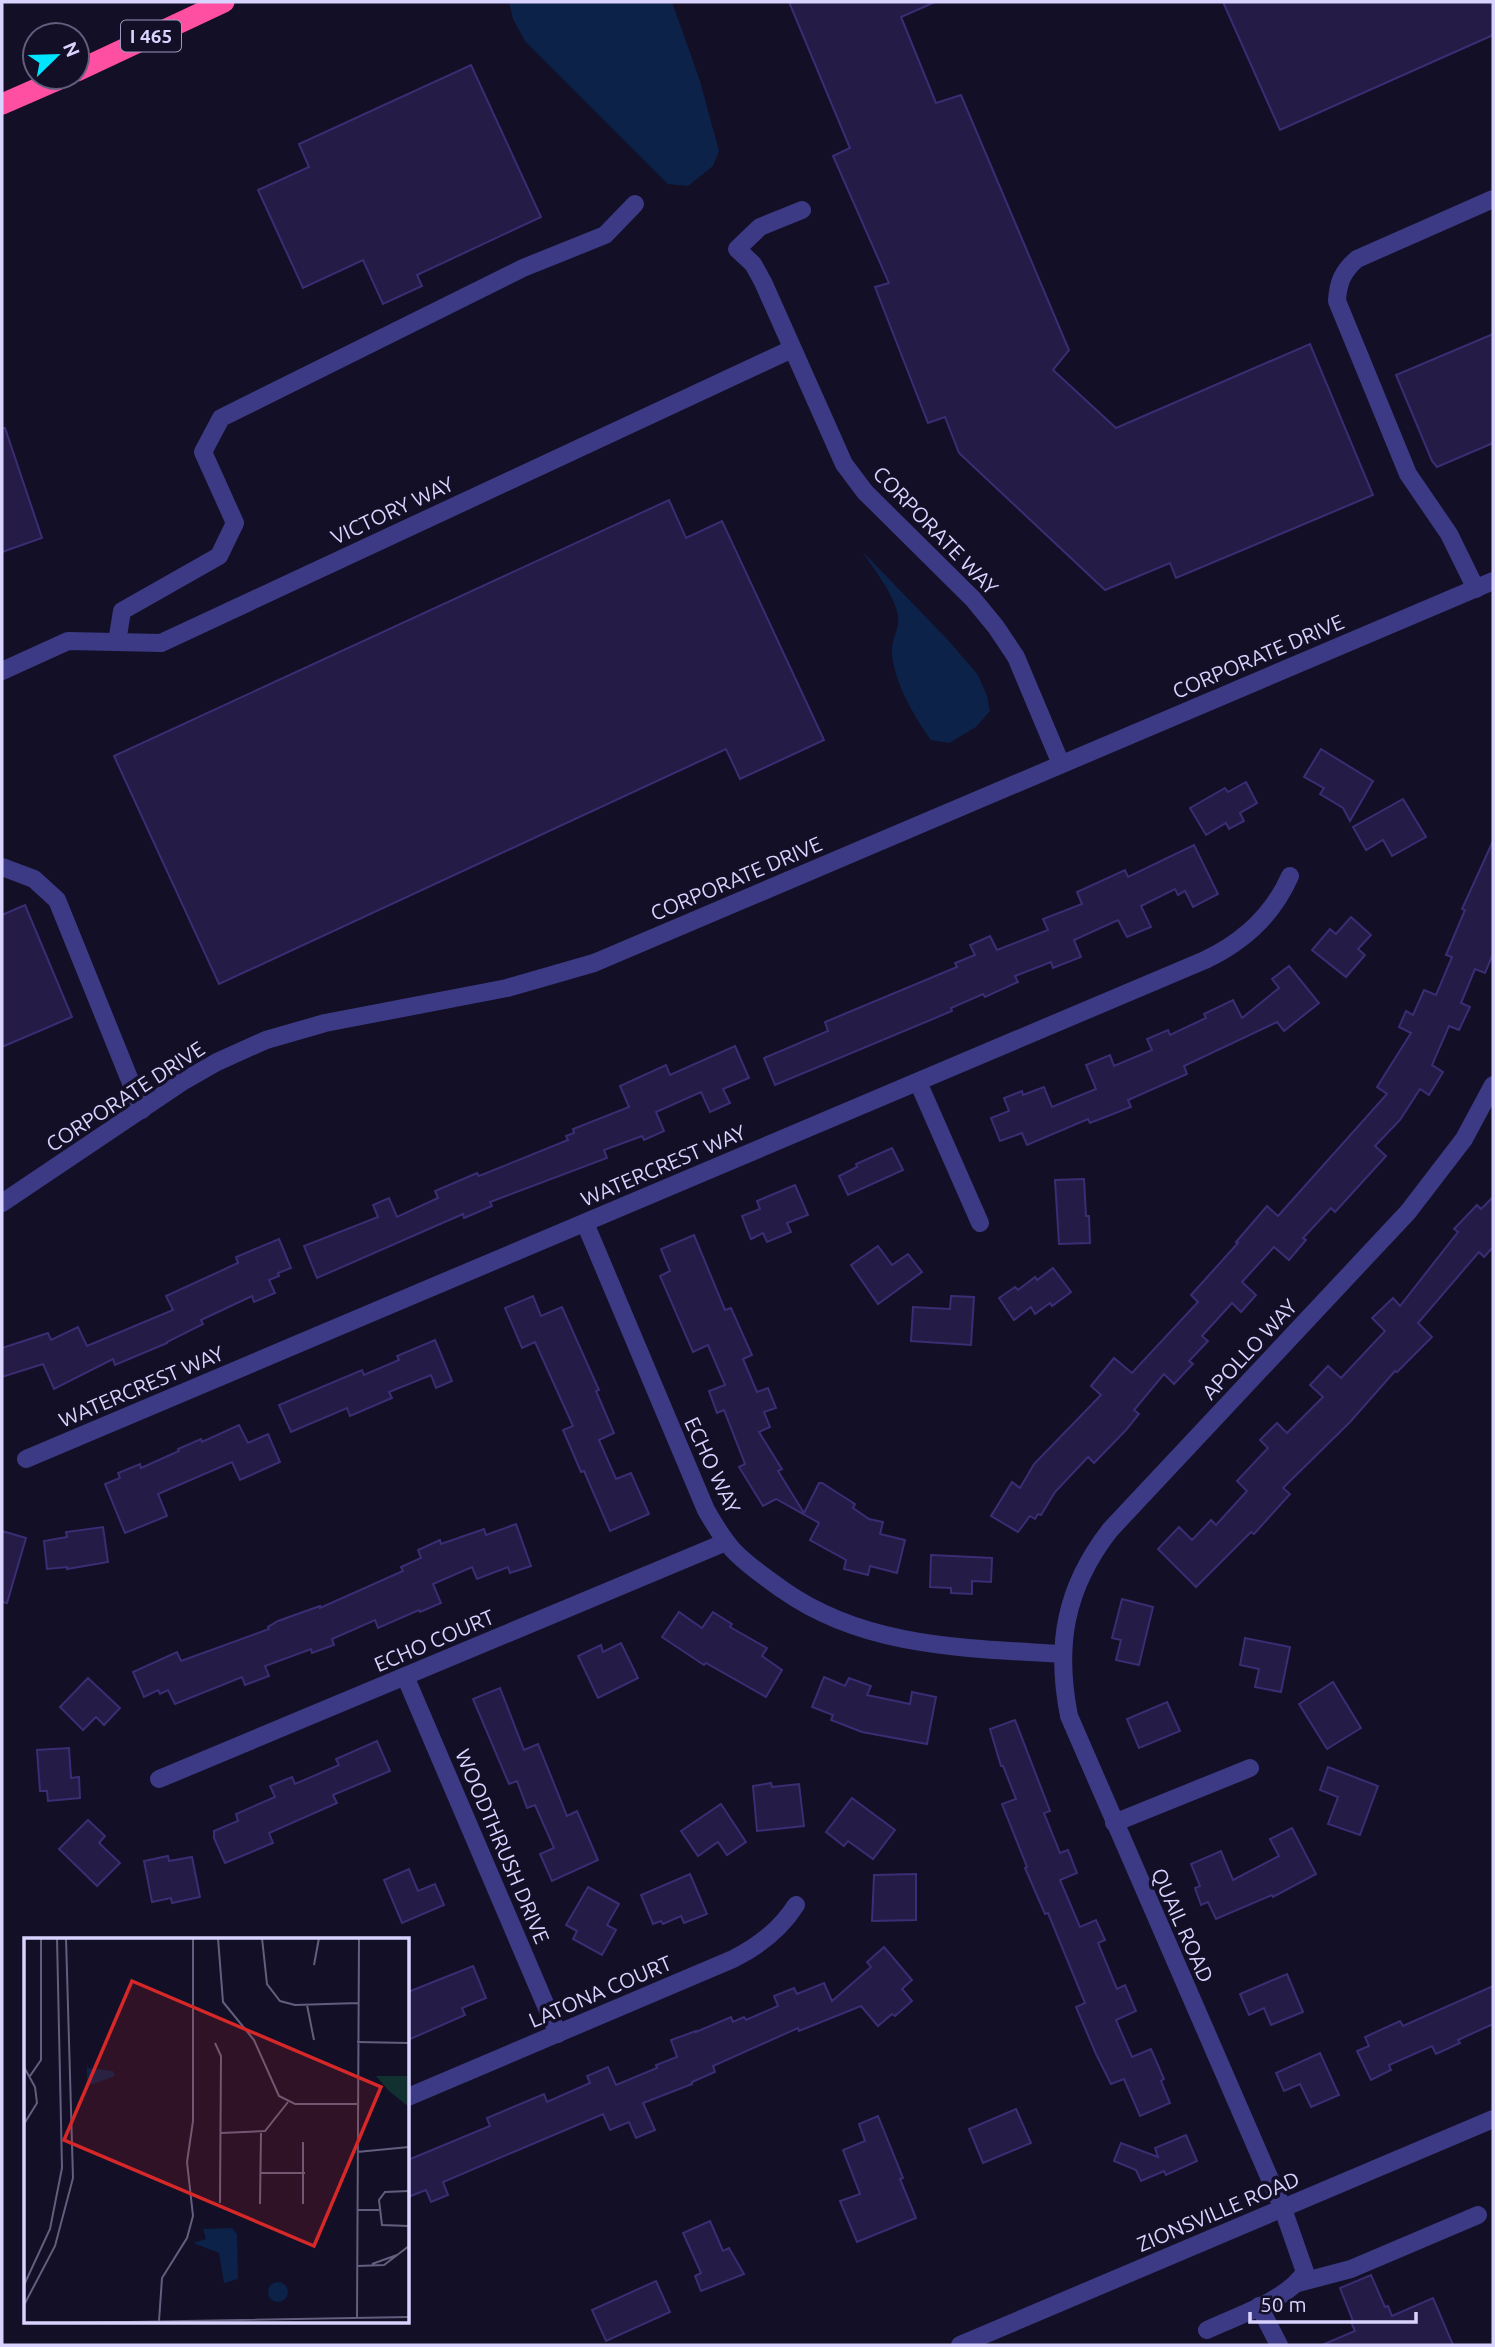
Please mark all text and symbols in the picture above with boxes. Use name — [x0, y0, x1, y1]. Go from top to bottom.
road number: I 465 — [121, 20, 181, 52]
north arrow — [21, 21, 91, 91]
text: N — [59, 39, 85, 60]
street label: CORPORATE WAY — [869, 461, 1003, 599]
street label: VICTORY WAY — [327, 471, 457, 549]
street label: CORPORATE DRIVE — [1169, 609, 1347, 703]
street label: CORPORATE DRIVE — [647, 831, 825, 925]
street label: CORPORATE DRIVE — [41, 1036, 209, 1156]
street label: WATERCREST WAY — [577, 1119, 749, 1211]
street label: APOLLO WAY — [1197, 1294, 1301, 1404]
street label: WATERCREST WAY — [55, 1340, 227, 1432]
street label: ECHO WAY — [680, 1413, 746, 1517]
street label: ECHO COURT — [370, 1604, 498, 1676]
street label: WOODTHRUSH DRIVE — [451, 1745, 555, 1947]
street label: QUAIL ROAD — [1147, 1864, 1219, 1986]
inset map — [24, 1938, 410, 2322]
street label: LATONA COURT — [525, 1950, 675, 2032]
street label: ZIONSVILLE ROAD — [1133, 2166, 1303, 2256]
scale bar — [1250, 2280, 1416, 2324]
text: 50 m — [1260, 2292, 1307, 2316]

